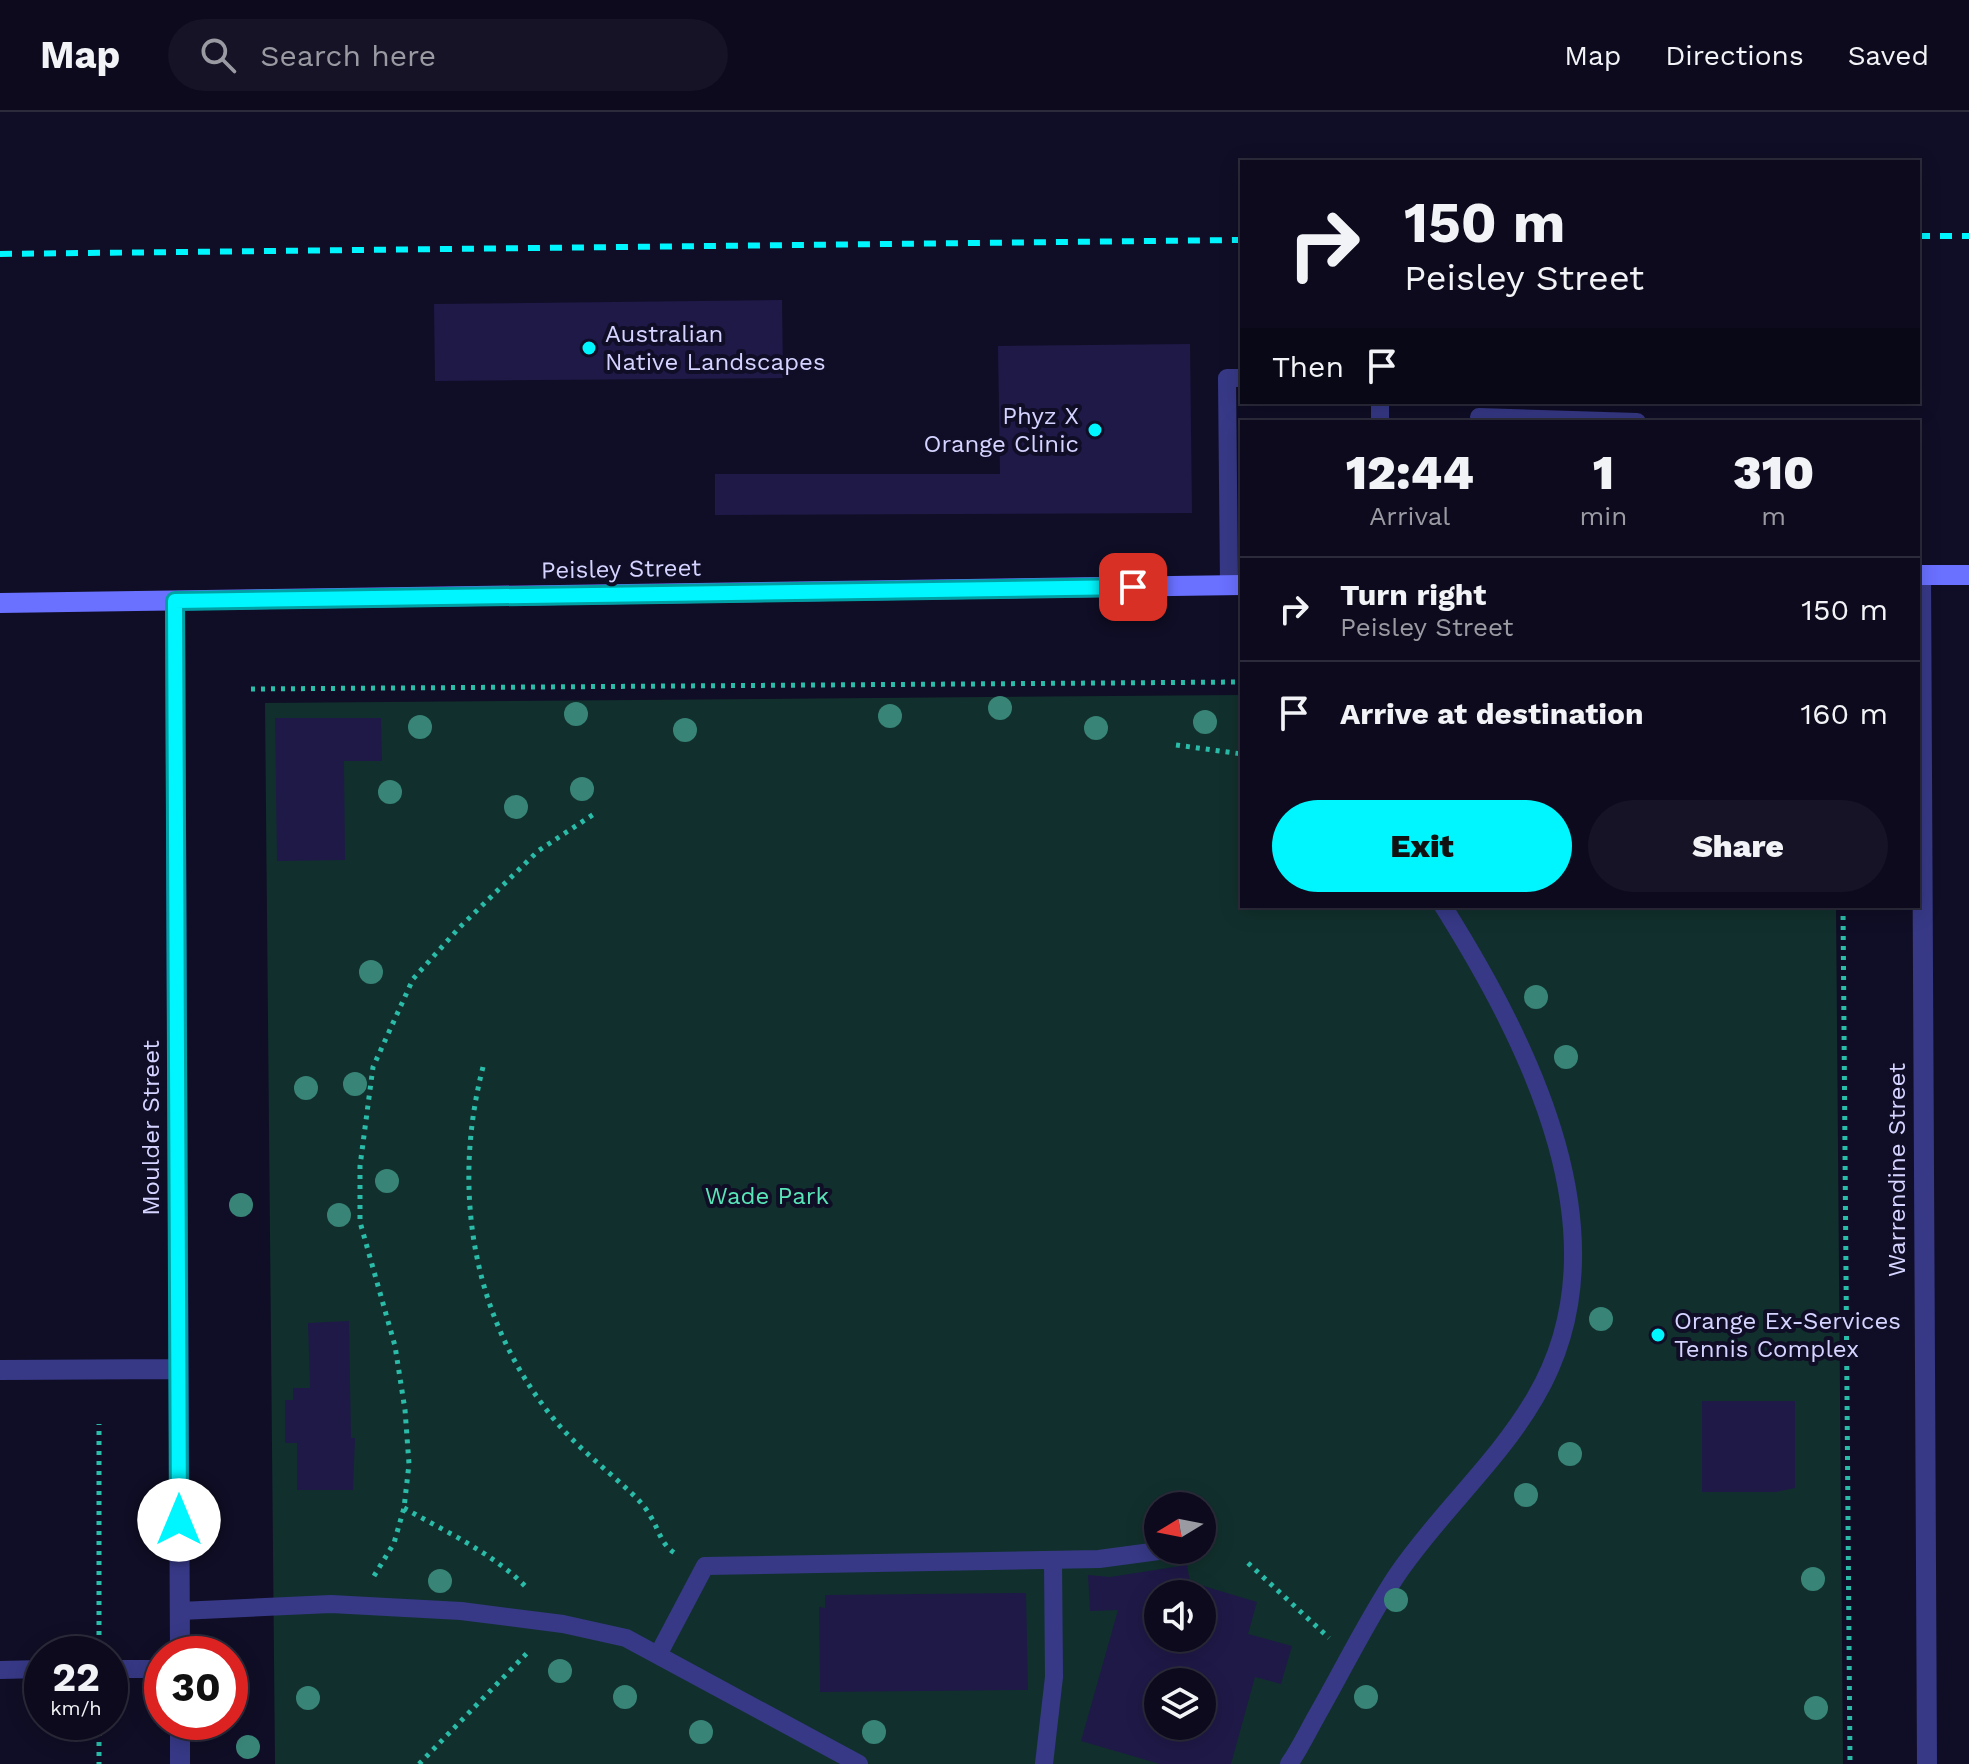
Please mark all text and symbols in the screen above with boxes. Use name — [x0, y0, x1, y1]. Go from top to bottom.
search box — [168, 19, 728, 91]
text: Map — [40, 33, 120, 77]
icon: search — [196, 33, 240, 77]
text: Search here — [260, 38, 436, 73]
text: Map — [1564, 39, 1621, 72]
text: Directions — [1665, 39, 1804, 72]
text: Saved — [1848, 39, 1929, 72]
text: 150 m — [1404, 190, 1566, 256]
icon: right — [1272, 192, 1376, 296]
text: Peisley Street — [1404, 257, 1644, 299]
place label: Australian Native Landscapes — [605, 320, 826, 376]
marker: Australian Native Landscapes — [580, 339, 598, 357]
icon: arrive — [1360, 344, 1404, 388]
text: Then — [1272, 349, 1344, 384]
place label: Phyz X Orange Clinic — [924, 402, 1079, 458]
marker: Phyz X Orange Clinic — [1086, 421, 1104, 439]
text: 12:44 — [1346, 444, 1474, 501]
text: 1 — [1593, 444, 1614, 501]
text: 310 — [1733, 444, 1814, 501]
text: Arrival — [1369, 501, 1450, 531]
text: min — [1580, 501, 1627, 531]
text: m — [1761, 501, 1786, 531]
pin — [1099, 553, 1167, 621]
street label: Peisley Street — [541, 554, 701, 584]
icon: arrive — [1111, 565, 1155, 609]
text: Turn right — [1340, 577, 1486, 612]
icon: right — [1272, 587, 1316, 631]
text: 150 m — [1801, 592, 1888, 627]
text: Peisley Street — [1340, 612, 1513, 642]
icon: arrive — [1272, 691, 1316, 735]
text: Arrive at destination — [1340, 696, 1644, 731]
text: 160 m — [1801, 696, 1888, 731]
button: Exit — [1272, 800, 1572, 892]
button: Share — [1588, 800, 1888, 892]
street label: Moulder Street — [137, 1040, 165, 1216]
street label: Warrendine Street — [1883, 1063, 1911, 1277]
park label: Wade Park — [705, 1182, 830, 1210]
place label: Orange Ex-Services Tennis Complex — [1674, 1307, 1901, 1363]
marker: Orange Ex-Services Tennis Complex — [1649, 1326, 1667, 1344]
position arrow — [137, 1478, 221, 1562]
north arrow — [1144, 1492, 1216, 1564]
map controls — [1144, 1492, 1216, 1740]
button: sound — [1144, 1580, 1216, 1652]
speed limit sign: 30 — [144, 1636, 248, 1740]
text: 22 — [52, 1654, 100, 1701]
button: layers — [1144, 1668, 1216, 1740]
text: km/h — [50, 1696, 102, 1720]

